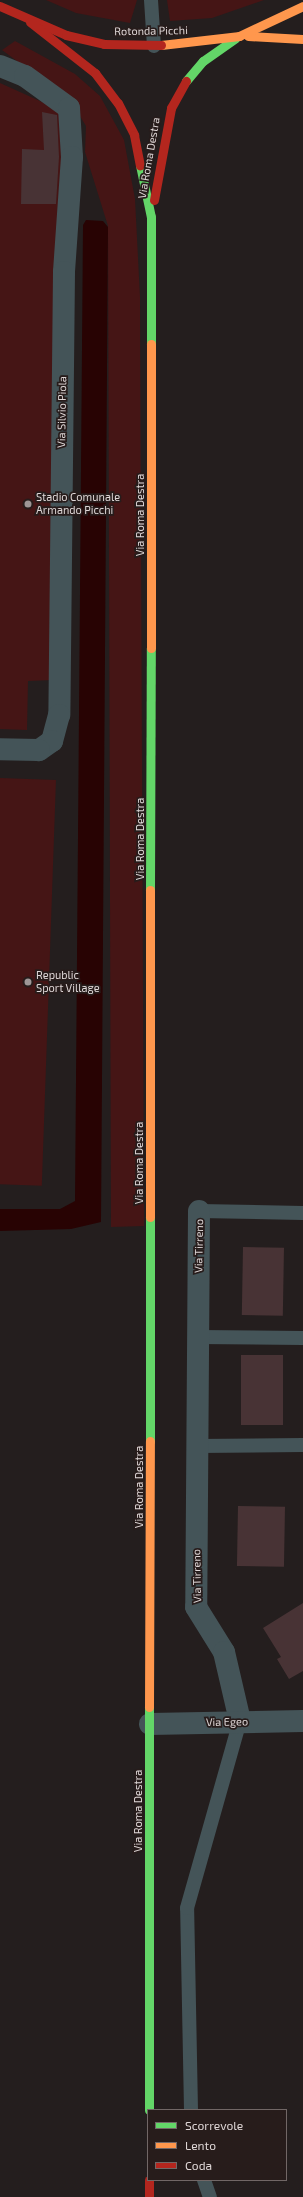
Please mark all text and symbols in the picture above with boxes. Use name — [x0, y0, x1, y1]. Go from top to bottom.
street label: Rotonda Picchi — [114, 24, 188, 38]
street label: Via Roma Destra — [135, 116, 163, 200]
street label: Via Silvio Piola — [55, 376, 69, 448]
street label: Via Roma Destra — [133, 474, 147, 556]
place label: Stadio Comunale Armando Picchi — [36, 491, 120, 517]
marker: Stadio Comunale Armando Picchi — [23, 499, 33, 509]
street label: Via Roma Destra — [133, 798, 147, 880]
place label: Republic Sport Village — [36, 969, 100, 995]
marker: Republic Sport Village — [23, 977, 33, 987]
street label: Via Roma Destra — [132, 1122, 146, 1204]
street label: Via Tirreno — [192, 1219, 206, 1273]
street label: Via Roma Destra — [132, 1446, 146, 1528]
street label: Via Tirreno — [190, 1549, 204, 1603]
street label: Via Egeo — [206, 1715, 248, 1729]
street label: Via Roma Destra — [131, 1770, 145, 1852]
legend — [147, 2109, 287, 2181]
text: Scorrevole — [185, 2118, 243, 2132]
text: Lento — [185, 2138, 216, 2152]
text: Coda — [185, 2158, 212, 2172]

